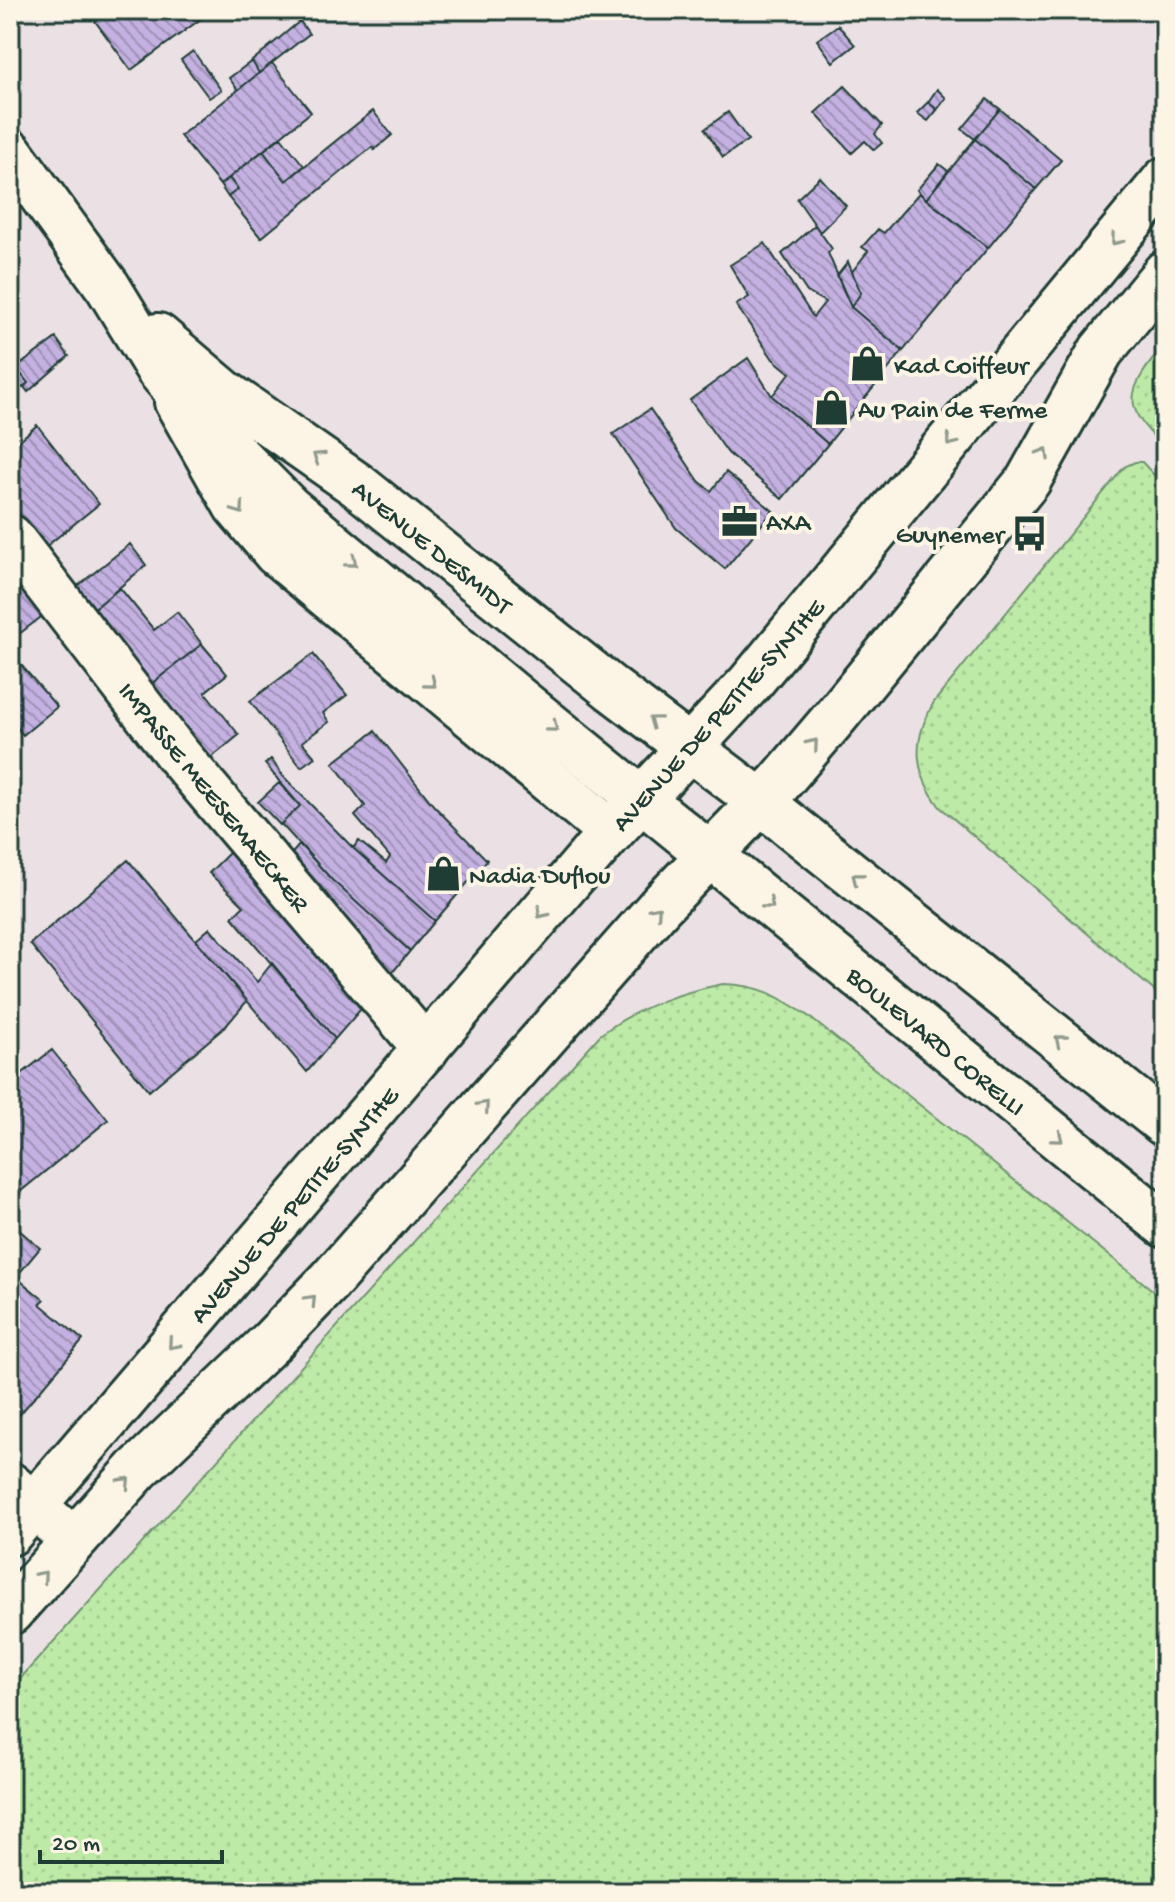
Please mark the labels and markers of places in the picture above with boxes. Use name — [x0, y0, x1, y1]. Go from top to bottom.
shop icon: Kad Coiffeur — [849, 345, 887, 383]
place label: Kad Coiffeur — [894, 353, 1031, 384]
shop icon: Au Pain de Ferme — [813, 389, 851, 427]
place label: Au Pain de Ferme — [858, 397, 1048, 428]
office icon: AXA — [721, 502, 759, 540]
place label: AXA — [766, 510, 812, 541]
bus stop icon: Guynemer — [1011, 514, 1049, 552]
place label: Guynemer — [896, 522, 1007, 553]
shop icon: Nadia Duflou — [424, 855, 462, 893]
place label: Nadia Duflou — [469, 863, 610, 894]

